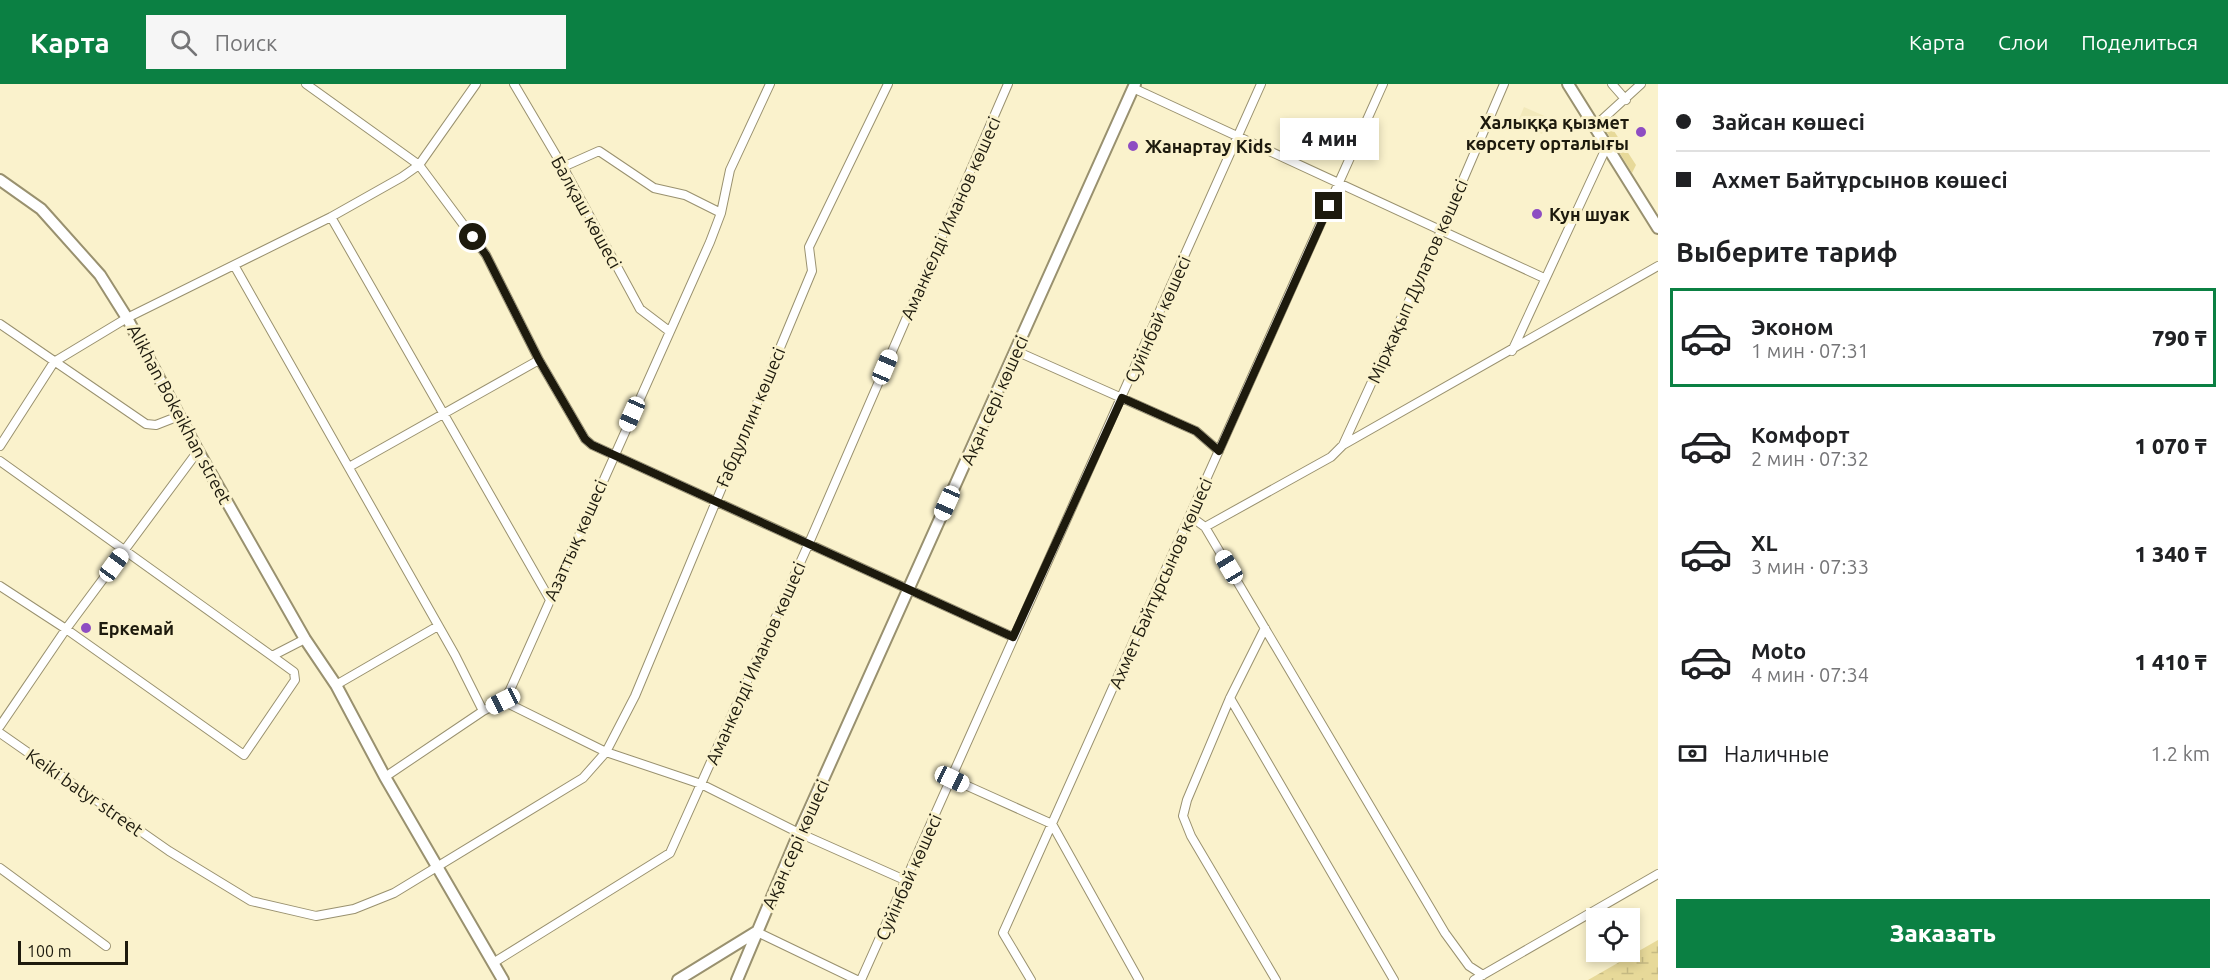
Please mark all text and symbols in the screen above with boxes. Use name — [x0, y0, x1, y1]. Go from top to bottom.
search box — [146, 15, 566, 69]
icon: search — [167, 26, 200, 59]
text: Карта — [30, 27, 110, 58]
text: Поиск — [215, 30, 277, 55]
text: Карта — [1909, 30, 1965, 54]
text: Слои — [1998, 30, 2048, 54]
text: Поделиться — [2081, 30, 2198, 54]
text: Зайсан көшесі — [1712, 109, 1865, 134]
place label: Халыққа қызмет көрсету орталығы — [1466, 112, 1629, 153]
street label: Аманкелді Иманов көшесі — [896, 113, 1004, 323]
callout: 4 мин — [1280, 119, 1378, 161]
marker: Халыққа қызмет көрсету орталығы — [1634, 125, 1648, 139]
text: 4 мин — [1302, 127, 1357, 150]
place label: Жанартау Kids — [1145, 136, 1272, 156]
marker: Жанартау Kids — [1126, 139, 1140, 153]
street label: Балқаш көшесі — [548, 152, 626, 272]
text: Ахмет Байтұрсынов көшесі — [1712, 167, 2008, 192]
street label: Міржақып Дулатов көшесі — [1363, 176, 1471, 386]
route end — [1315, 192, 1342, 219]
place label: Кун шуак — [1549, 204, 1630, 224]
marker: Кун шуак — [1530, 207, 1544, 221]
route start — [459, 223, 486, 250]
text: Выберите тариф — [1676, 237, 1898, 267]
street label: Суйінбай көшесі — [1120, 253, 1194, 385]
icon: car — [1679, 311, 1733, 365]
text: Эконом — [1751, 314, 1833, 339]
street label: Alikhan Bokeikhan street — [124, 321, 236, 507]
text: 790 ₸ — [2152, 325, 2207, 350]
street label: Ақан сері көшесі — [957, 332, 1031, 468]
text: 1 мин · 07:31 — [1751, 339, 1869, 362]
street label: Ғабдуллин көшесі — [712, 344, 788, 490]
car — [870, 347, 900, 387]
car — [616, 394, 648, 434]
icon: car — [1679, 419, 1733, 473]
text: Комфорт — [1751, 422, 1850, 447]
text: 1 070 ₸ — [2134, 433, 2207, 458]
text: 2 мин · 07:32 — [1751, 447, 1869, 470]
street label: Ахмет Байтұрсынов көшесі — [1104, 474, 1216, 692]
street label: Азаттық көшесі — [539, 477, 611, 603]
car — [931, 483, 963, 523]
icon: car — [1679, 527, 1733, 581]
text: XL — [1751, 530, 1778, 555]
text: 1 340 ₸ — [2134, 541, 2207, 566]
car — [96, 545, 132, 585]
car — [1212, 547, 1246, 587]
text: 3 мин · 07:33 — [1751, 555, 1869, 578]
street label: Аманкелді Иманов көшесі — [701, 558, 809, 768]
place label: Еркемай — [98, 618, 174, 638]
marker: Еркемай — [79, 621, 93, 635]
icon: car — [1679, 635, 1733, 689]
text: Moto — [1751, 638, 1806, 663]
text: 1 410 ₸ — [2134, 649, 2207, 674]
text: 4 мин · 07:34 — [1751, 663, 1869, 686]
car — [483, 685, 523, 717]
icon: cash — [1676, 737, 1709, 770]
text: Наличные — [1724, 741, 1829, 766]
text: 1.2 km — [2151, 742, 2210, 765]
street label: Keiki batyr street — [23, 744, 147, 840]
car — [932, 763, 972, 795]
street label: Ақан сері көшесі — [758, 776, 832, 912]
street label: Суйінбай көшесі — [871, 811, 945, 943]
button: Заказать — [1676, 899, 2210, 968]
map controls — [1586, 908, 1640, 962]
button: locate — [1586, 908, 1640, 962]
scale bar — [18, 938, 128, 966]
text: 100 m — [27, 942, 72, 960]

